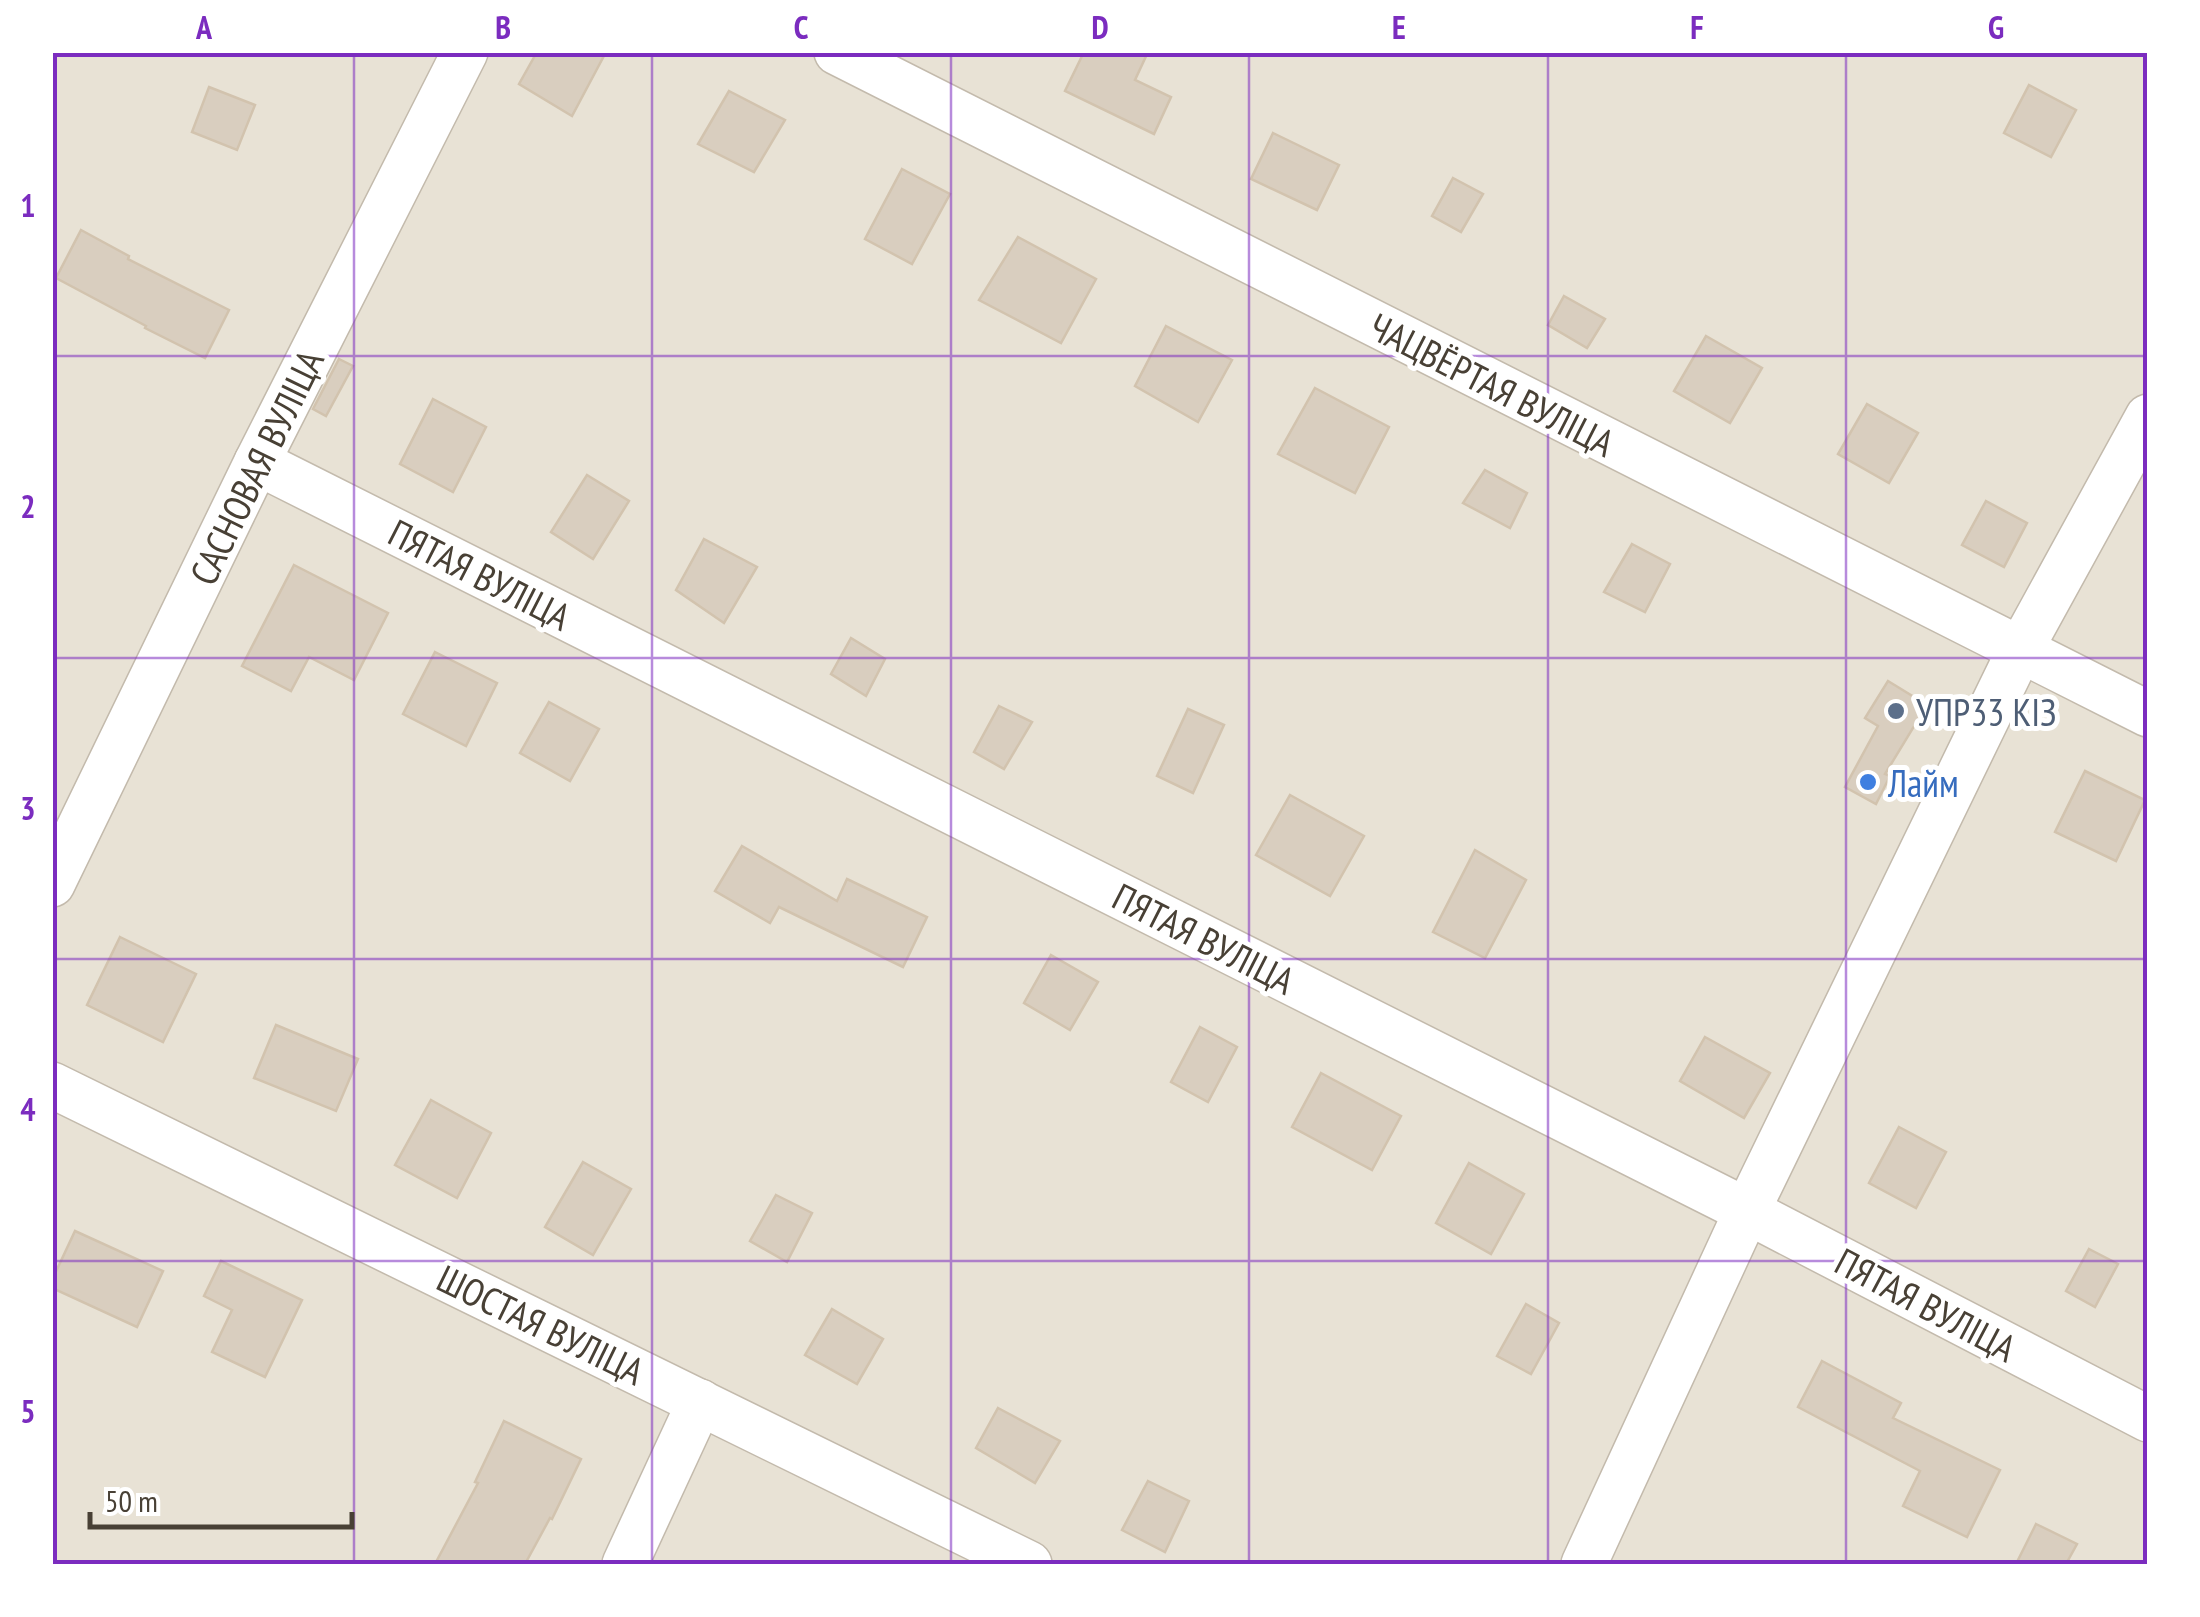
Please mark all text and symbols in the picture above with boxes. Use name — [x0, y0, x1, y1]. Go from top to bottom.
text: A — [195, 6, 213, 48]
text: B — [495, 6, 511, 48]
text: C — [794, 6, 809, 48]
text: D — [1091, 6, 1109, 48]
text: E — [1392, 6, 1406, 48]
text: F — [1690, 6, 1704, 48]
text: G — [1988, 6, 2004, 48]
text: 1 — [20, 184, 36, 226]
street label: ЧАЦВЁРТАЯ ВУЛІЦА — [1361, 301, 1623, 467]
street label: САСНОВАЯ ВУЛІЦА — [178, 342, 334, 592]
text: 2 — [20, 485, 36, 527]
street label: ПЯТАЯ ВУЛІЦА — [381, 507, 579, 641]
place label: УПР33 КІЗ — [1916, 687, 2057, 736]
marker: УПР33 КІЗ — [1885, 700, 1907, 722]
place label: Лайм — [1887, 758, 1959, 807]
marker: Лайм — [1857, 771, 1879, 793]
text: 3 — [20, 787, 36, 829]
street label: ПЯТАЯ ВУЛІЦА — [1105, 871, 1303, 1005]
text: 4 — [20, 1088, 36, 1130]
street label: ПЯТАЯ ВУЛІЦА — [1827, 1236, 2025, 1372]
street label: ШОСТАЯ ВУЛІЦА — [430, 1253, 652, 1395]
text: 5 — [20, 1390, 36, 1432]
scale bar — [90, 1467, 352, 1529]
text: 50 m — [105, 1481, 158, 1520]

